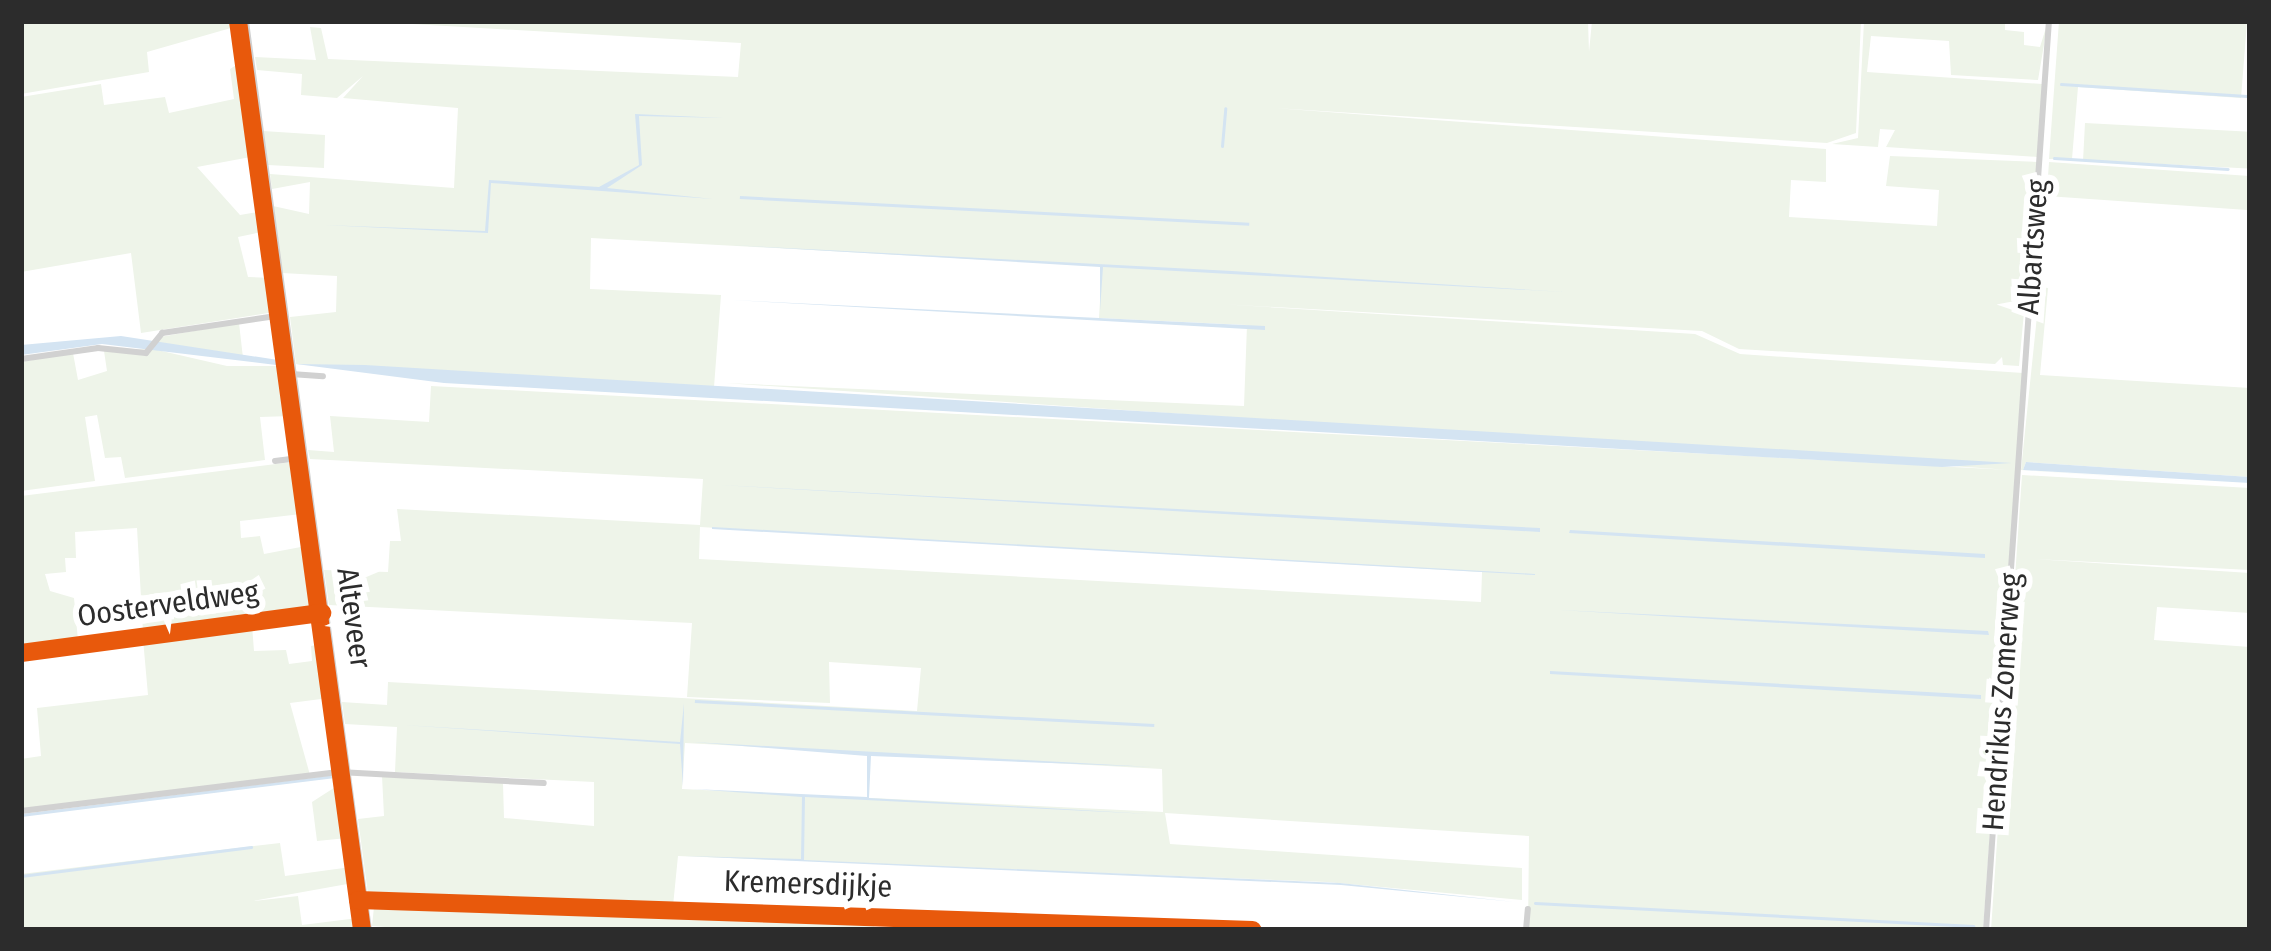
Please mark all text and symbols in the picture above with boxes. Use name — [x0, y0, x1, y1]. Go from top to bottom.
street label: Albartsweg — [2010, 178, 2056, 316]
street label: Alteveer — [329, 565, 379, 671]
street label: Hendrikus Zomerweg — [1975, 572, 2029, 832]
street label: Oosterveldweg — [75, 573, 261, 635]
street label: Kremersdijkje — [723, 863, 893, 905]

